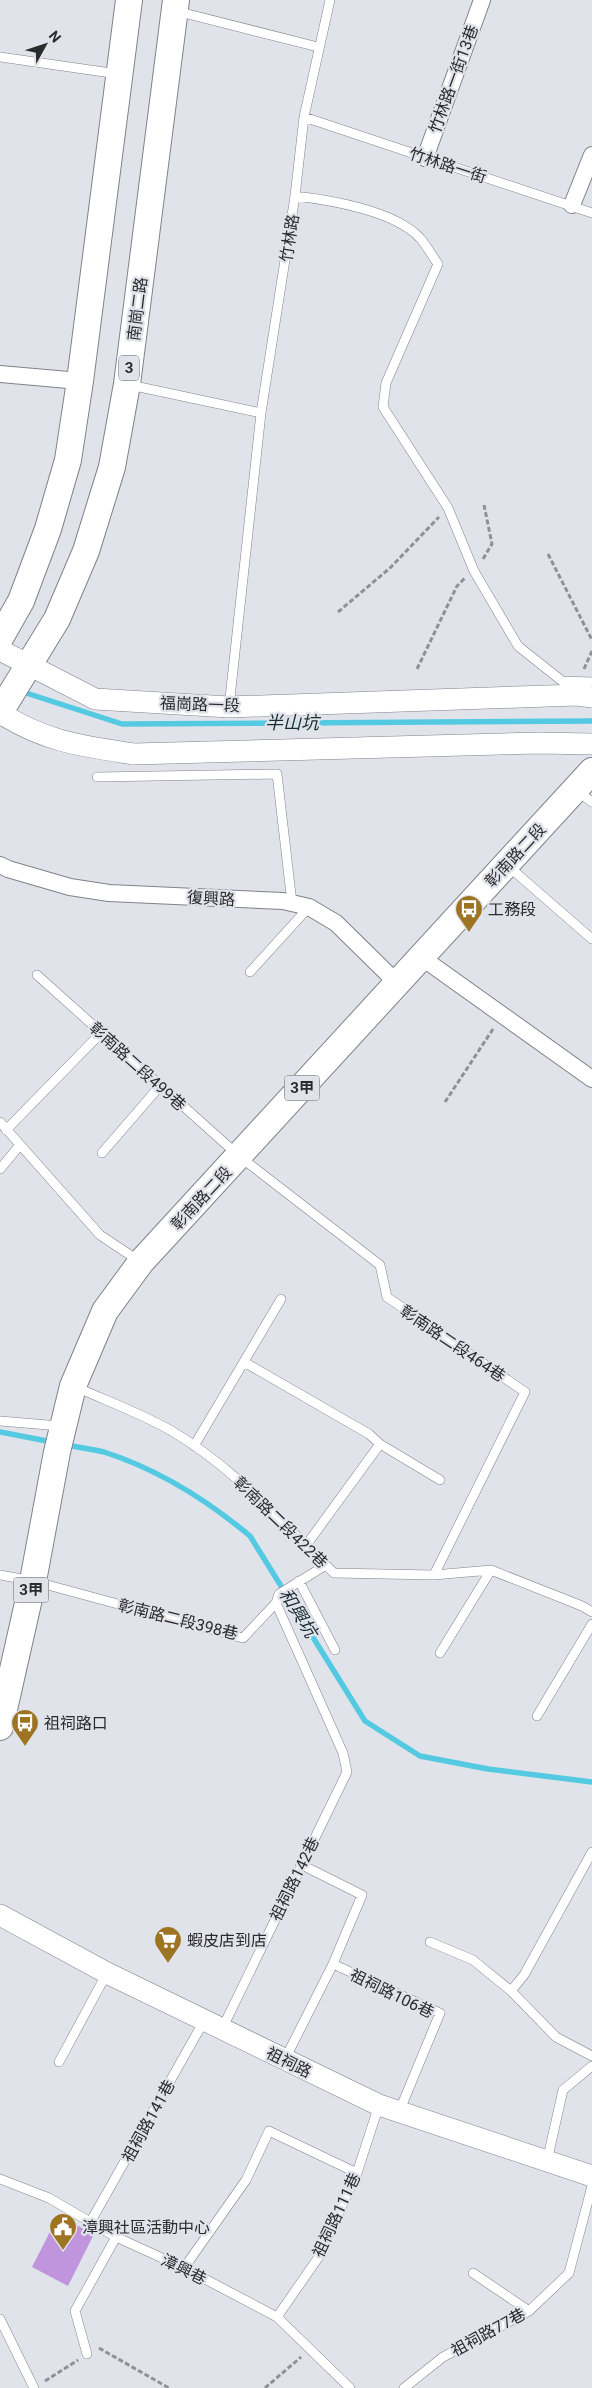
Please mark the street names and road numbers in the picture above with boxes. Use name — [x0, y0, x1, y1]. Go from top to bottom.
street label: 竹林路一街13巷 — [425, 22, 482, 136]
street label: 竹林路一街 — [407, 144, 489, 187]
street label: 竹林路 — [276, 213, 303, 263]
street label: 南崗二路 — [124, 276, 151, 342]
road number: 3 — [119, 356, 139, 380]
street label: 福崗路一段 — [160, 694, 240, 715]
street label: 彰南路二段 — [481, 820, 550, 891]
street label: 復興路 — [187, 888, 235, 909]
street label: 彰南路二段499巷 — [86, 1018, 190, 1115]
road number: 3甲 — [284, 1076, 320, 1100]
street label: 彰南路二段 — [167, 1163, 236, 1234]
street label: 彰南路二段464巷 — [396, 1301, 509, 1386]
street label: 彰南路二段422巷 — [230, 1473, 331, 1572]
road number: 3甲 — [14, 1578, 48, 1602]
street label: 彰南路二段398巷 — [116, 1595, 240, 1644]
street label: 祖祠路142巷 — [266, 1834, 323, 1924]
street label: 祖祠路106巷 — [347, 1965, 437, 2022]
street label: 祖祠路 — [263, 2043, 315, 2082]
street label: 祖祠路141巷 — [118, 2077, 179, 2166]
street label: 祖祠路111巷 — [309, 2170, 364, 2260]
street label: 漳興巷 — [158, 2250, 210, 2289]
street label: 祖祠路77巷 — [448, 2304, 529, 2361]

